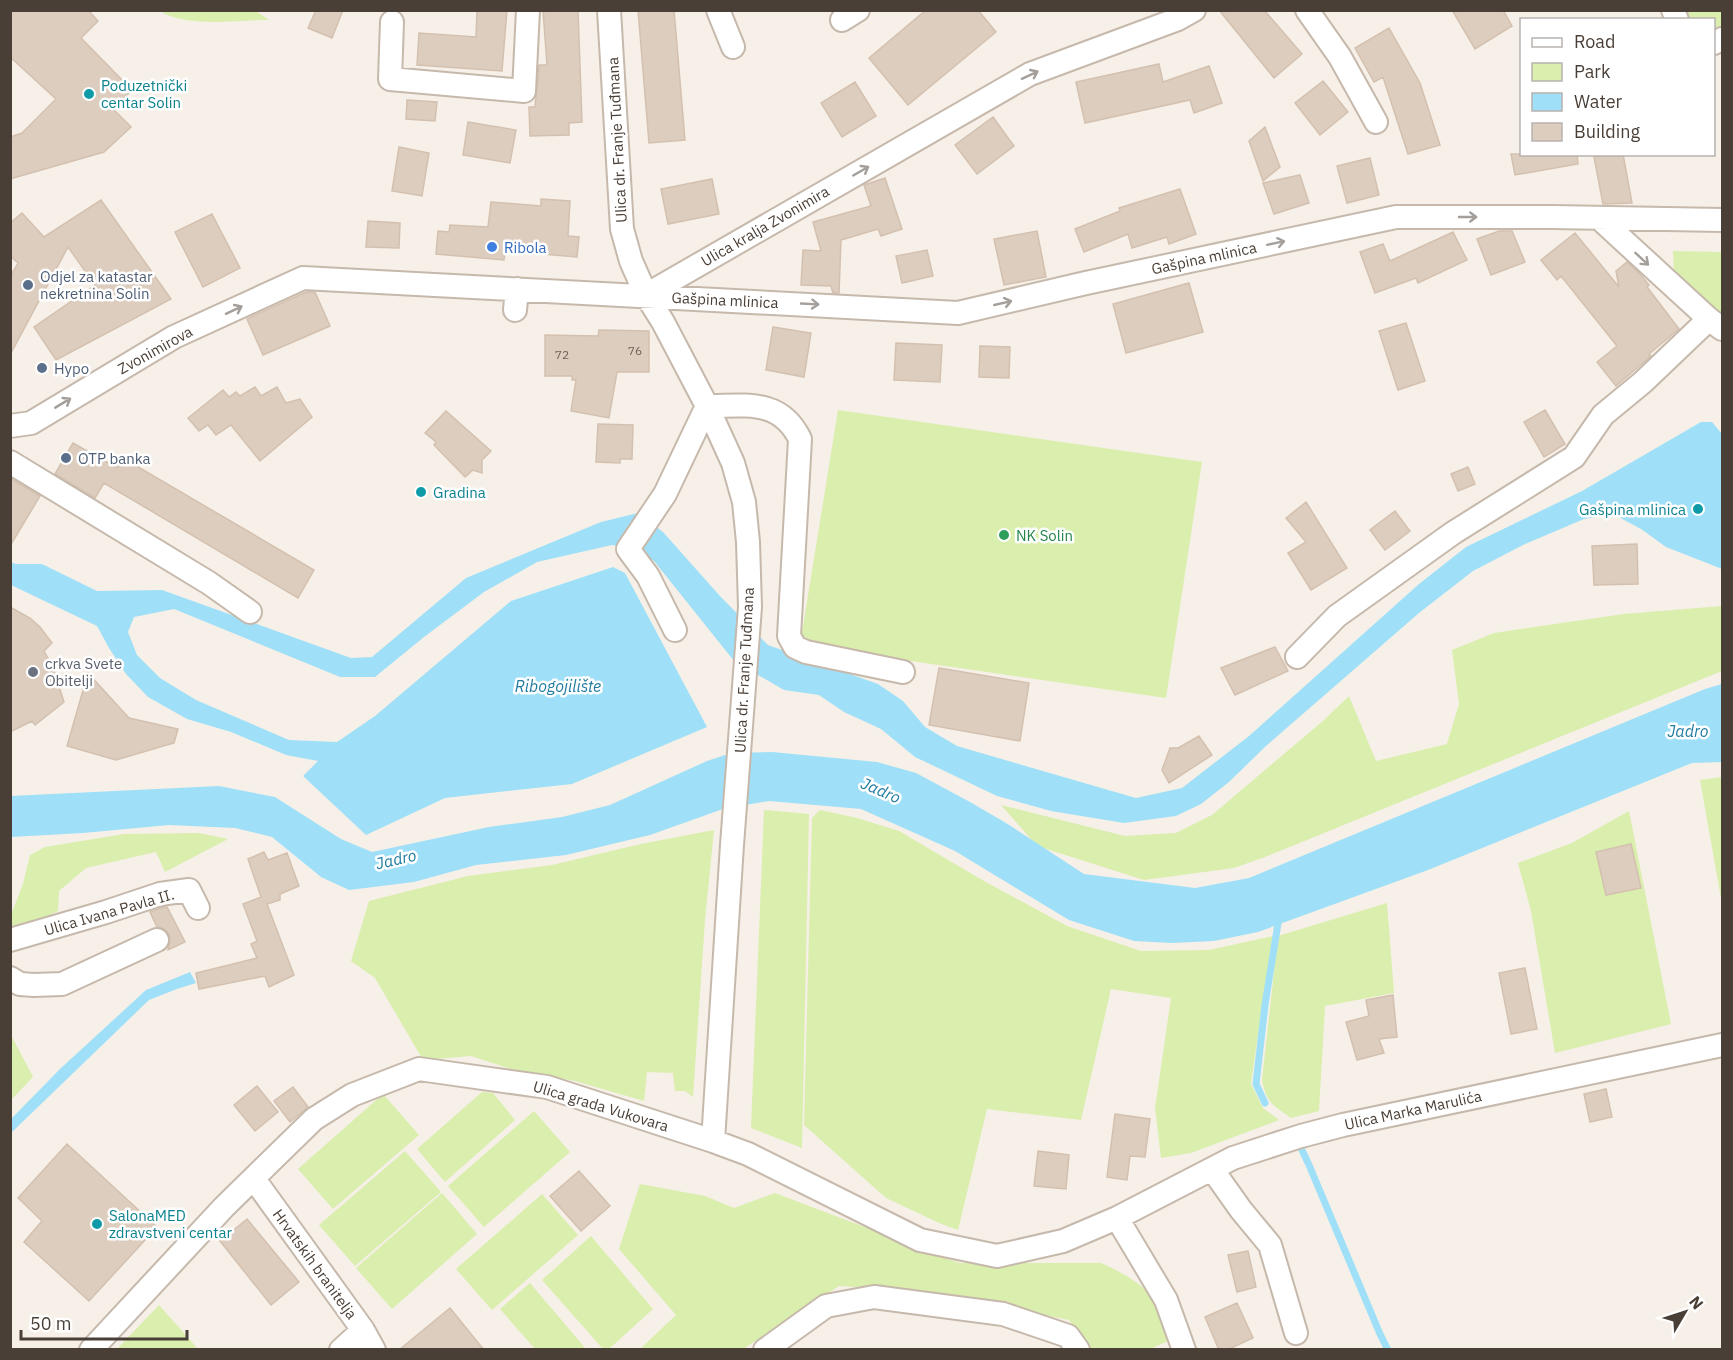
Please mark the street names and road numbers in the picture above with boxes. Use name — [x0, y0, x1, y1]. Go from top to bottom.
street label: Ulica dr. Franje Tuđmana — [603, 57, 631, 223]
street label: Ulica kralja Zvonimira — [698, 182, 832, 270]
street label: Gašpina mlinica — [1150, 238, 1258, 278]
street label: Gašpina mlinica — [671, 288, 779, 312]
street label: Zvonimirova — [114, 322, 196, 378]
street label: Ulica dr. Franje Tuđmana — [730, 587, 758, 753]
street label: Ulica Ivana Pavla II. — [42, 884, 176, 940]
street label: Ulica grada Vukovara — [531, 1076, 671, 1136]
street label: Ulica Marka Marulića — [1343, 1086, 1483, 1134]
street label: Hrvatskih branitelja — [269, 1205, 361, 1323]

